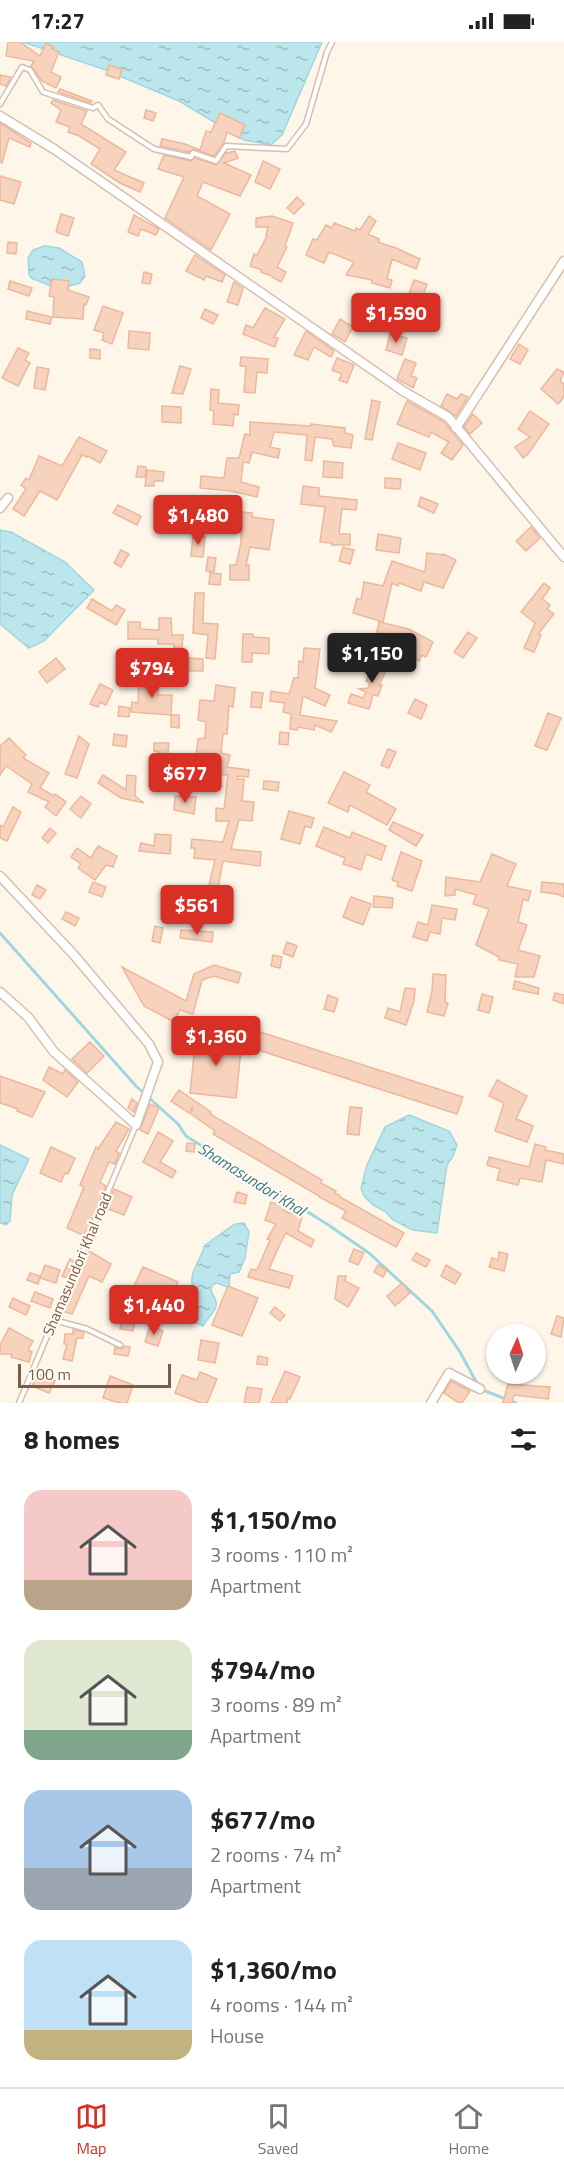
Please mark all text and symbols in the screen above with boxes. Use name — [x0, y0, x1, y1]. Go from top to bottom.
text: 17:27 — [30, 4, 85, 38]
pin: $1,590 — [347, 293, 445, 344]
text: $1,590 — [365, 297, 427, 328]
pin: $1,480 — [149, 495, 247, 546]
text: $1,480 — [167, 499, 229, 530]
pin: $1,150 — [323, 633, 421, 684]
text: $1,150 — [341, 637, 403, 668]
pin: $794 — [116, 648, 188, 699]
text: $794 — [130, 652, 174, 683]
pin: $677 — [149, 753, 221, 804]
text: $677 — [163, 757, 207, 788]
pin: $561 — [161, 885, 233, 936]
text: $561 — [175, 889, 219, 920]
pin: $1,360 — [167, 1016, 265, 1067]
text: $1,360 — [185, 1020, 247, 1051]
water label: Shamasundori Khal — [194, 1136, 312, 1223]
street label: Shamasundori Khal road — [36, 1189, 118, 1339]
pin: $1,440 — [105, 1285, 203, 1336]
text: $1,440 — [123, 1289, 185, 1320]
north arrow — [486, 1324, 546, 1384]
map controls — [486, 1324, 546, 1384]
scale bar — [18, 1361, 171, 1388]
text: 100 m — [27, 1362, 71, 1386]
text: 8 homes — [24, 1420, 120, 1459]
icon: filters — [507, 1423, 540, 1456]
text: $1,150/mo — [210, 1500, 337, 1539]
icon: home — [72, 1514, 144, 1586]
text: 3 rooms · 110 m² — [210, 1539, 353, 1570]
text: Apartment — [210, 1570, 301, 1601]
text: $794/mo — [210, 1650, 315, 1689]
icon: home — [72, 1664, 144, 1736]
text: 3 rooms · 89 m² — [210, 1689, 342, 1720]
text: Apartment — [210, 1720, 301, 1751]
text: $677/mo — [210, 1800, 315, 1839]
icon: home — [72, 1814, 144, 1886]
text: 2 rooms · 74 m² — [210, 1839, 342, 1870]
text: Apartment — [210, 1870, 301, 1901]
text: $1,360/mo — [210, 1950, 337, 1989]
icon: home — [72, 1964, 144, 2036]
text: 4 rooms · 144 m² — [210, 1989, 353, 2020]
text: House — [210, 2020, 264, 2051]
tab: Map — [75, 2100, 108, 2160]
tab: Saved — [258, 2100, 299, 2160]
tab: Home — [448, 2100, 489, 2160]

